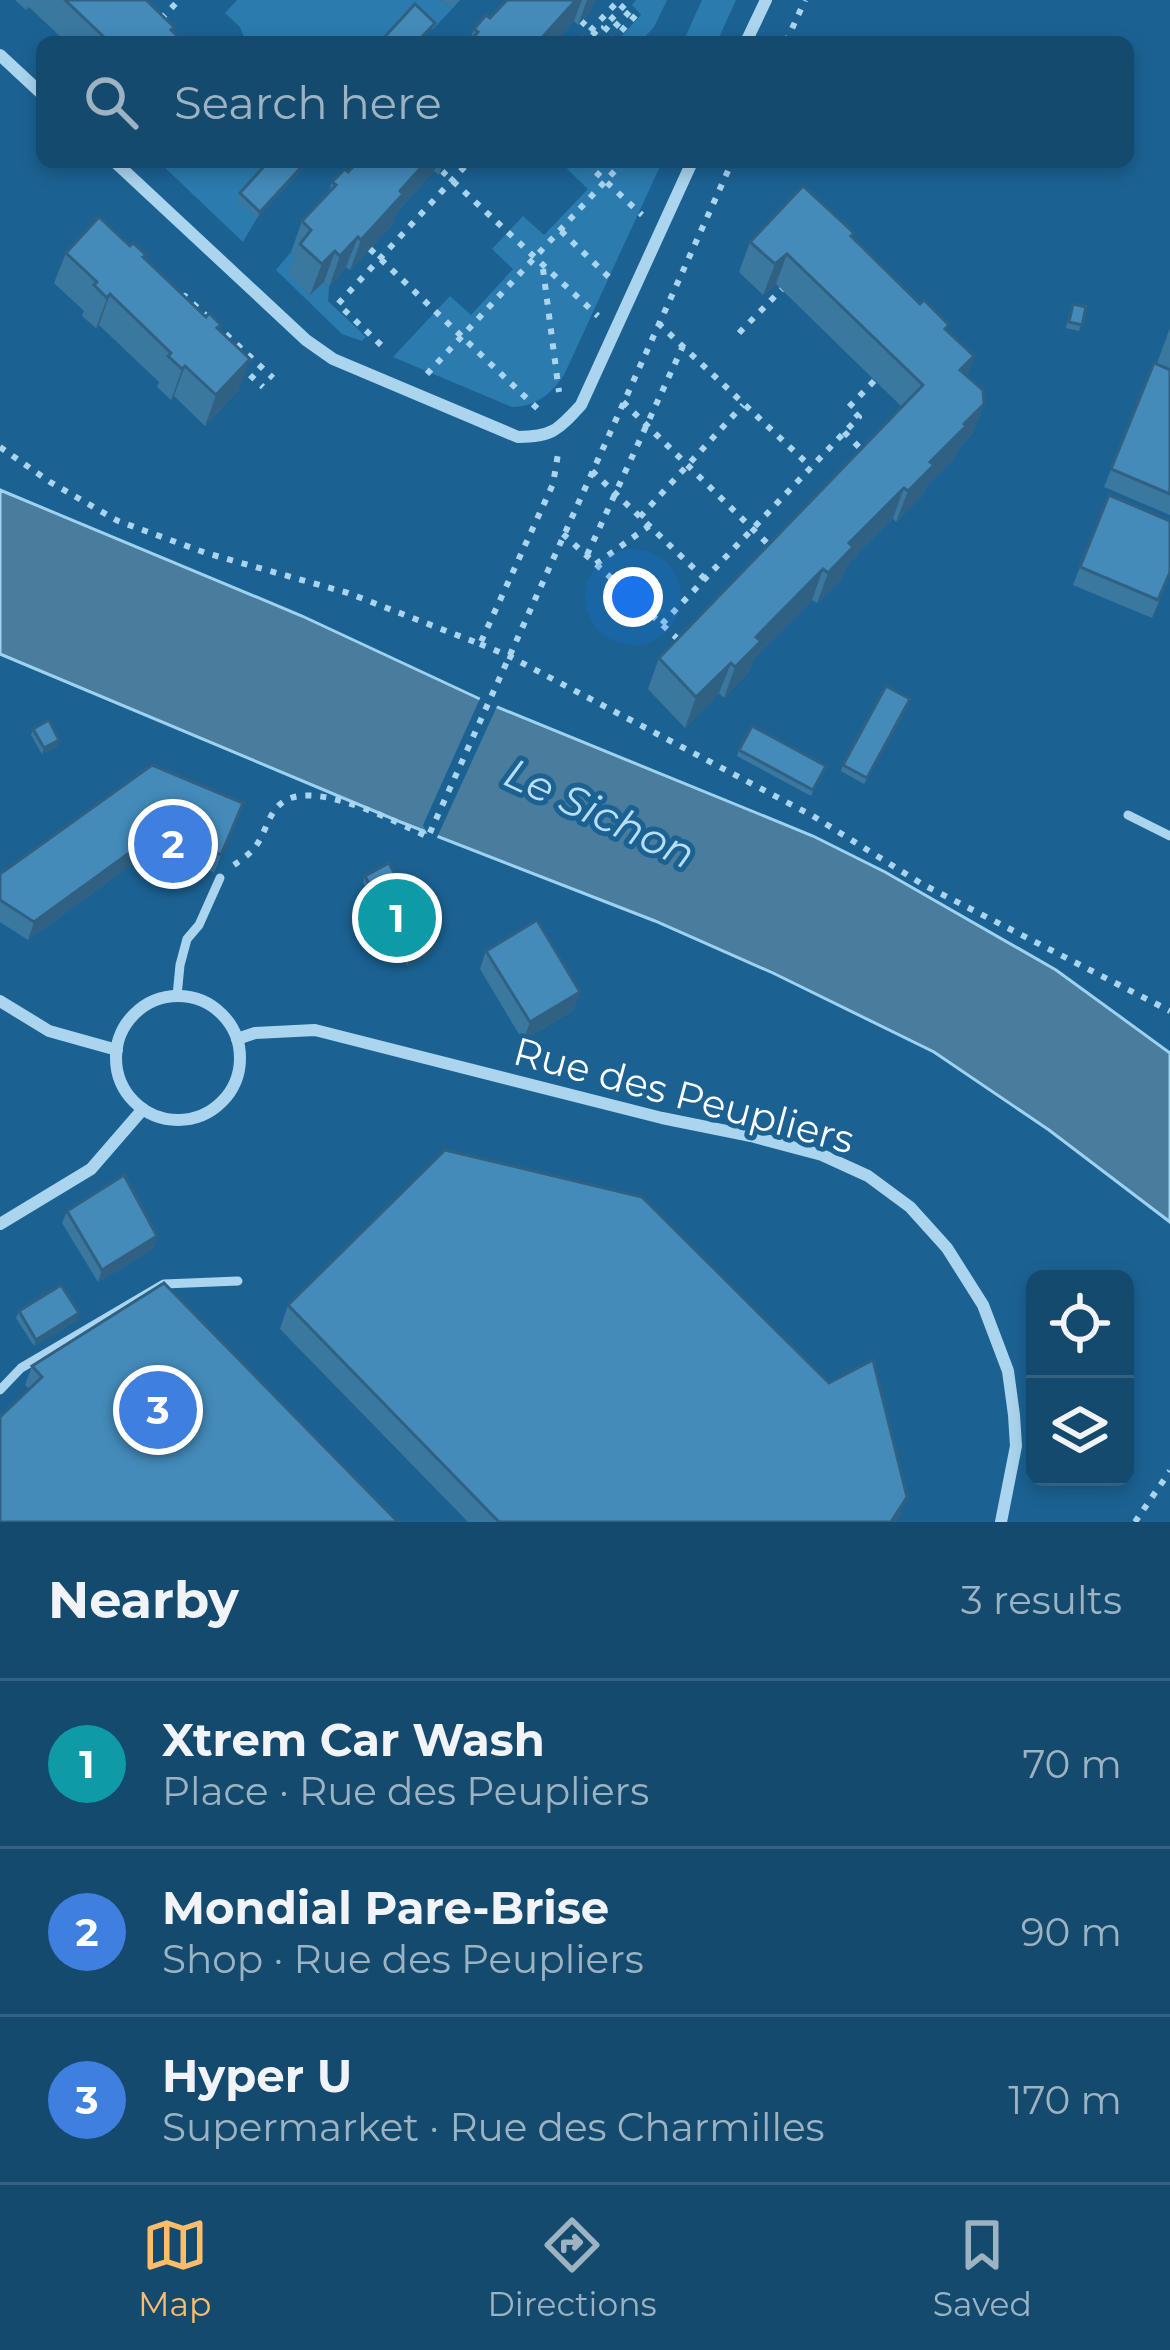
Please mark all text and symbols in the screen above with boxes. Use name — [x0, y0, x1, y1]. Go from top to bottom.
search box — [36, 36, 1134, 168]
icon: search — [78, 69, 144, 135]
text: Search here — [174, 75, 442, 130]
your location — [603, 567, 663, 627]
water label: Le Sichon — [496, 746, 704, 880]
pin: 2 — [134, 799, 212, 889]
pin: 1 — [358, 873, 436, 963]
street label: Rue des Peupliers — [509, 1026, 859, 1164]
map controls — [1026, 1270, 1134, 1486]
button: locate — [1026, 1270, 1134, 1378]
pin: 3 — [119, 1365, 197, 1455]
button: layers — [1026, 1378, 1134, 1486]
text: Nearby — [48, 1569, 239, 1631]
text: 3 results — [961, 1576, 1122, 1624]
text: Xtrem Car Wash — [162, 1712, 545, 1767]
text: 1 — [79, 1740, 95, 1788]
text: 70 m — [1022, 1740, 1122, 1788]
text: Place · Rue des Peupliers — [162, 1767, 649, 1815]
text: Mondial Pare-Brise — [162, 1880, 609, 1935]
text: 2 — [75, 1908, 99, 1956]
text: 90 m — [1021, 1908, 1122, 1956]
text: Shop · Rue des Peupliers — [162, 1935, 644, 1983]
text: Hyper U — [162, 2048, 352, 2103]
text: 3 — [75, 2076, 99, 2124]
text: 170 m — [1008, 2076, 1122, 2124]
text: Supermarket · Rue des Charmilles — [162, 2103, 825, 2151]
tab: Map — [138, 2212, 211, 2324]
tab: Directions — [488, 2212, 657, 2324]
tab: Saved — [933, 2212, 1032, 2324]

